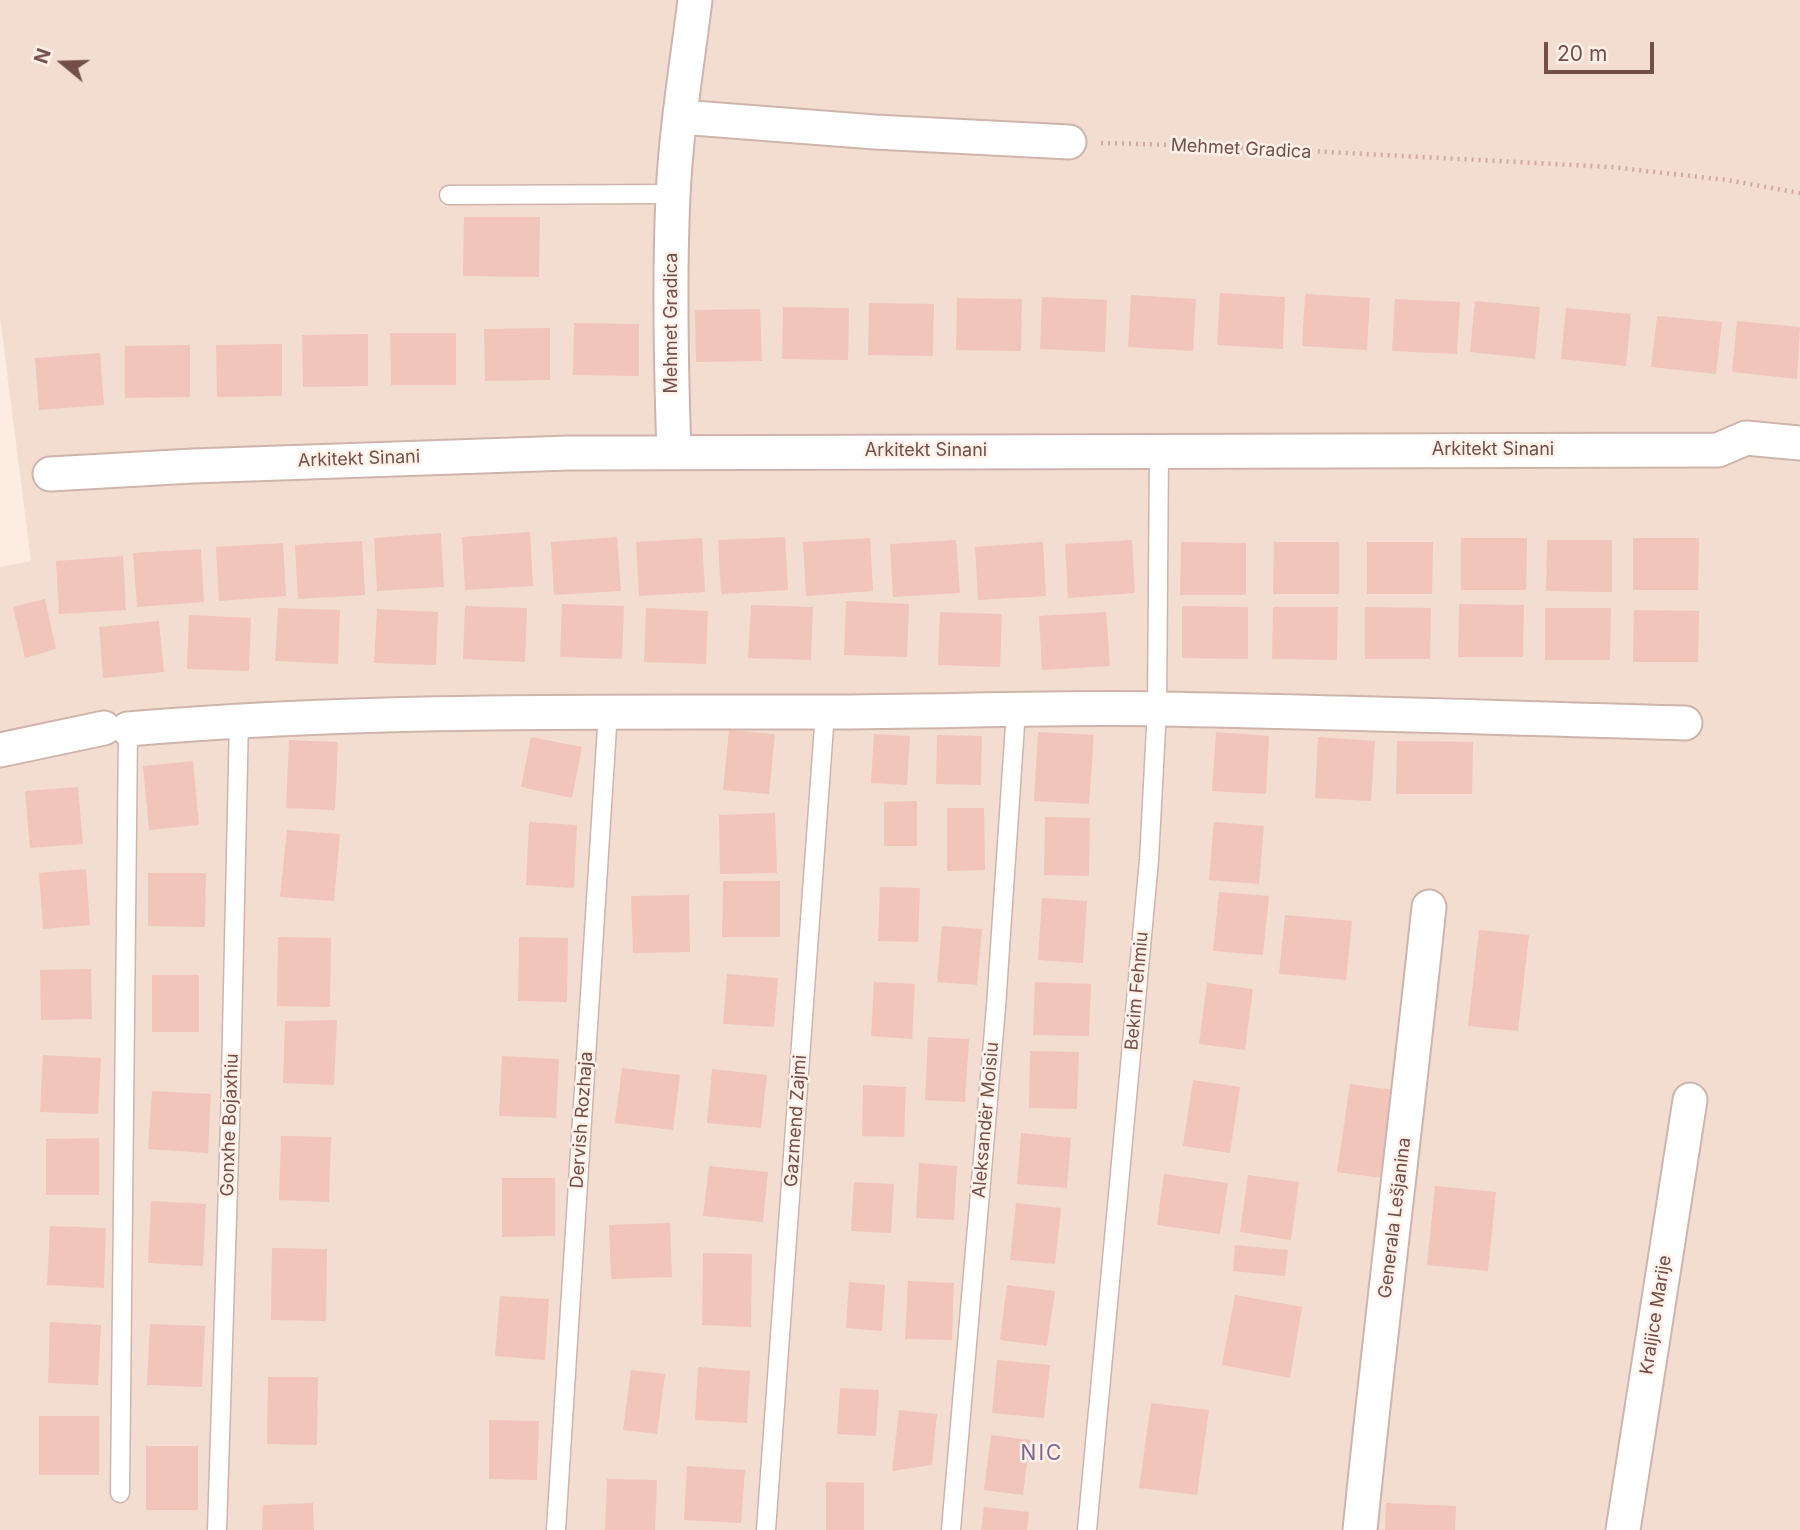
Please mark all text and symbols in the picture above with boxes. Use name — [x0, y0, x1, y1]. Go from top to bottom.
north arrow — [28, 28, 98, 98]
scale bar — [1548, 28, 1658, 72]
text: 20 m — [1557, 41, 1607, 66]
text: N — [29, 45, 56, 67]
street label: Mehmet Gradica — [1170, 135, 1312, 163]
street label: Mehmet Gradica — [661, 253, 683, 393]
street label: Arkitekt Sinani — [1432, 439, 1554, 461]
street label: Arkitekt Sinani — [865, 440, 987, 462]
street label: Arkitekt Sinani — [297, 446, 421, 472]
street label: Bekim Fehmiu — [1121, 931, 1153, 1051]
street label: Aleksandër Moisiu — [968, 1041, 1004, 1199]
street label: Dervish Rozhaja — [566, 1051, 598, 1189]
street label: Gonxhe Bojaxhiu — [217, 1053, 243, 1197]
street label: Gazmend Zajmi — [781, 1054, 811, 1188]
street label: Generala Lešjanina — [1374, 1136, 1416, 1300]
street label: Kraljice Marije — [1636, 1254, 1676, 1376]
district label: NIC — [1021, 1441, 1063, 1467]

